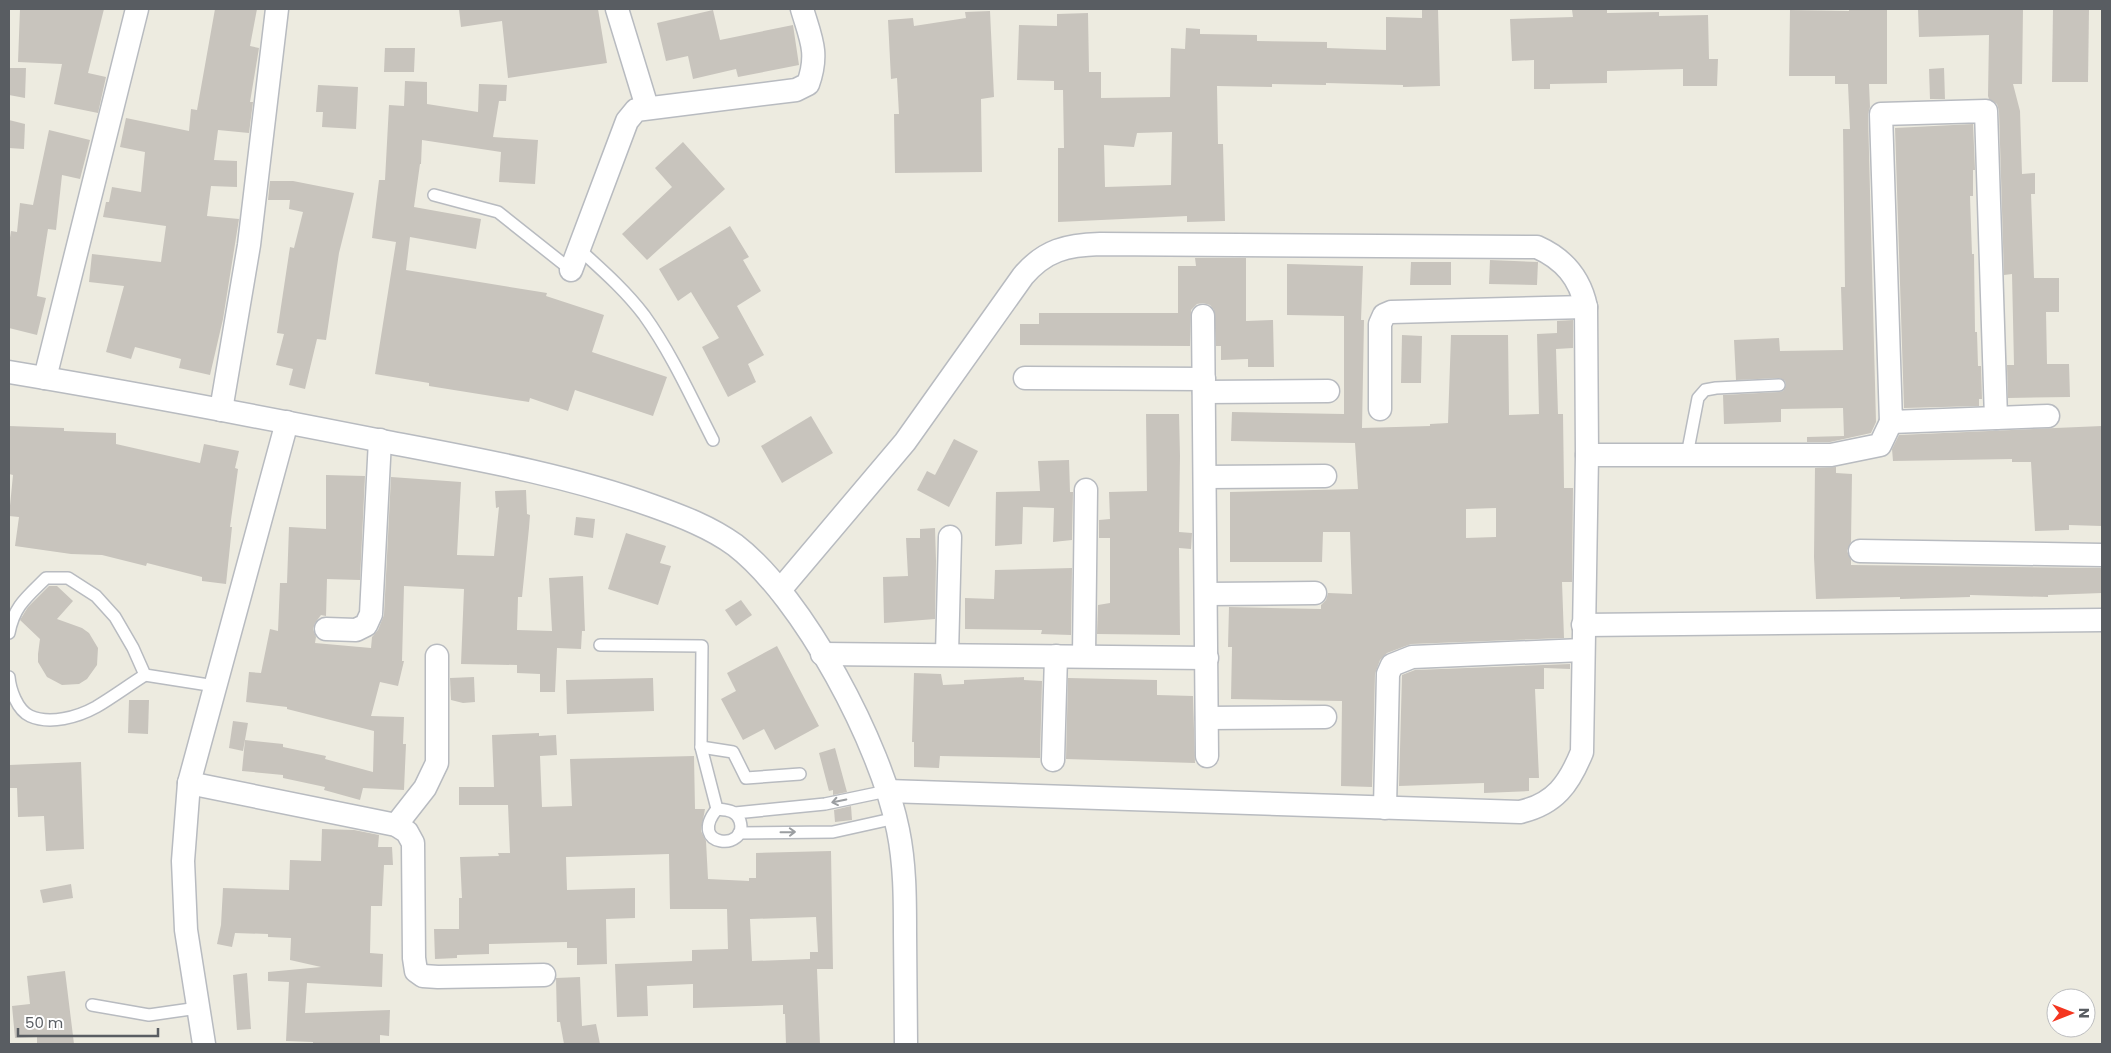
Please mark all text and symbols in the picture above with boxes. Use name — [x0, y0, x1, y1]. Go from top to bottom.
one-way arrow — [832, 797, 848, 806]
one-way arrow — [780, 827, 796, 837]
north arrow — [2046, 988, 2096, 1038]
scale bar — [18, 1006, 158, 1038]
text: N — [2074, 1008, 2094, 1018]
text: 50 m — [25, 1012, 63, 1033]

